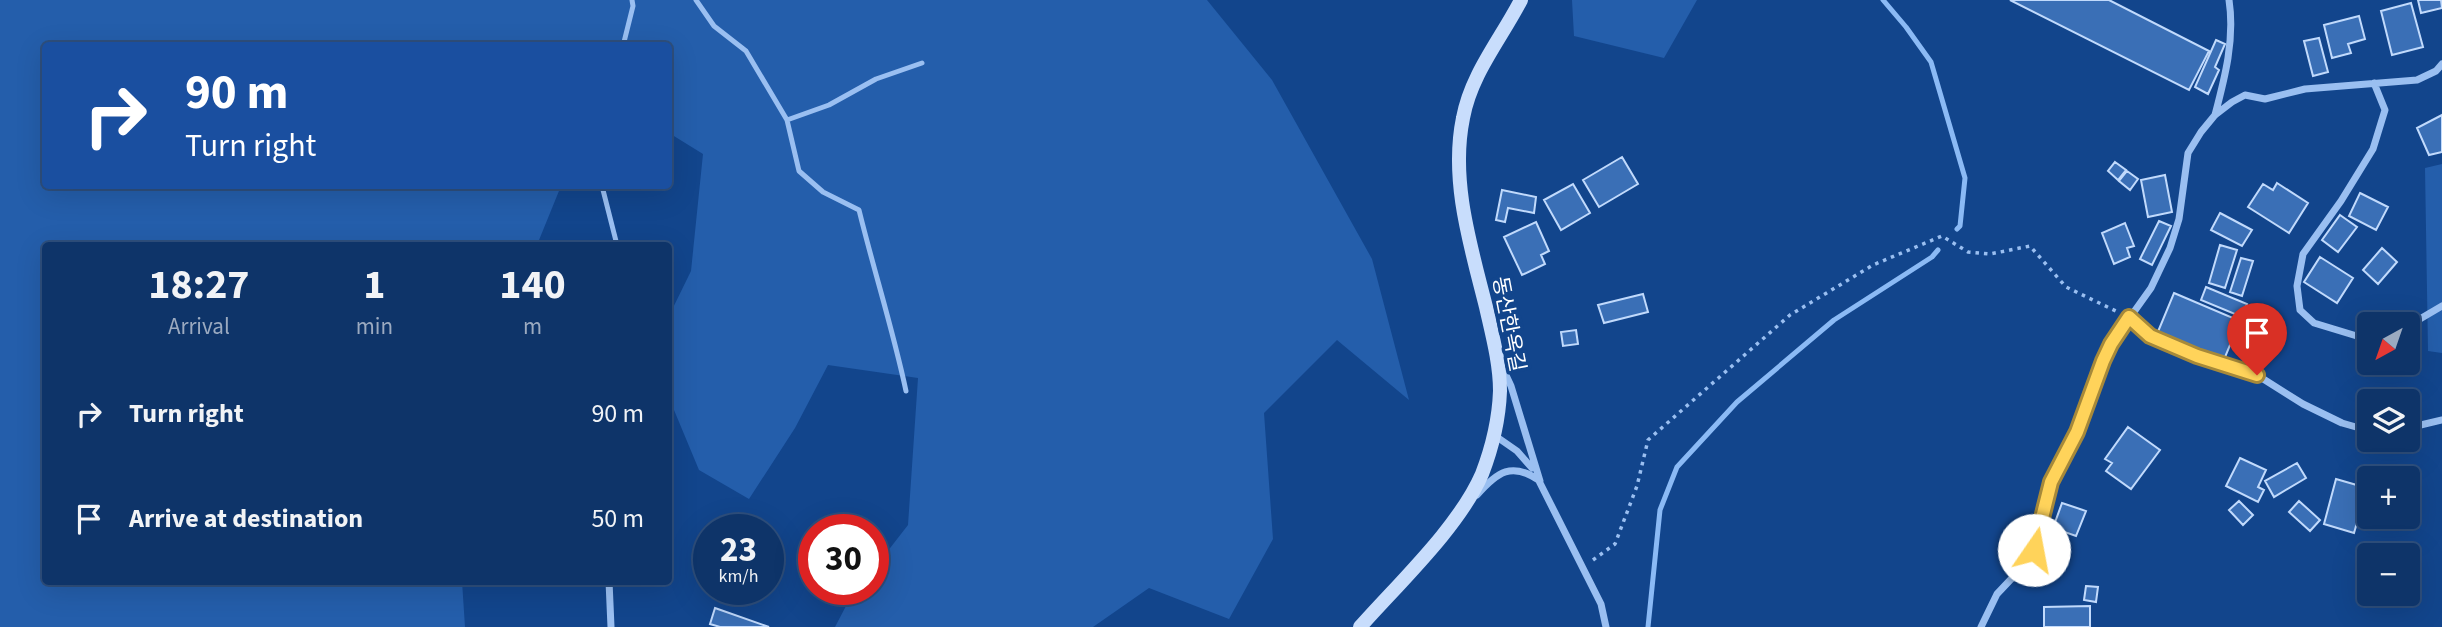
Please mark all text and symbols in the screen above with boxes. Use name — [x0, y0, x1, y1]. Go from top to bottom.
text: 90 m — [185, 58, 289, 128]
icon: right — [70, 70, 161, 161]
text: Turn right — [185, 123, 316, 169]
text: 18:27 — [148, 255, 250, 315]
text: 1 — [363, 255, 385, 315]
text: 140 — [499, 255, 566, 315]
street label: 동산한옥길 — [1485, 274, 1533, 374]
pin — [2227, 303, 2287, 375]
text: Arrival — [168, 310, 230, 343]
text: min — [356, 310, 393, 343]
text: m — [523, 310, 542, 343]
north arrow — [2357, 312, 2420, 374]
map controls — [2357, 312, 2420, 606]
icon: arrive — [2238, 314, 2276, 352]
button: layers — [2357, 389, 2420, 452]
icon: right — [70, 395, 108, 433]
text: Turn right — [129, 395, 244, 432]
text: 90 m — [591, 395, 644, 432]
button: + — [2357, 466, 2420, 529]
icon: arrive — [70, 500, 108, 538]
text: Arrive at destination — [129, 500, 363, 537]
text: 50 m — [591, 500, 644, 537]
position arrow — [1997, 513, 2071, 587]
speed limit sign: 30 — [798, 514, 889, 605]
text: 23 — [720, 525, 757, 575]
button: − — [2357, 543, 2420, 606]
text: km/h — [719, 564, 758, 589]

